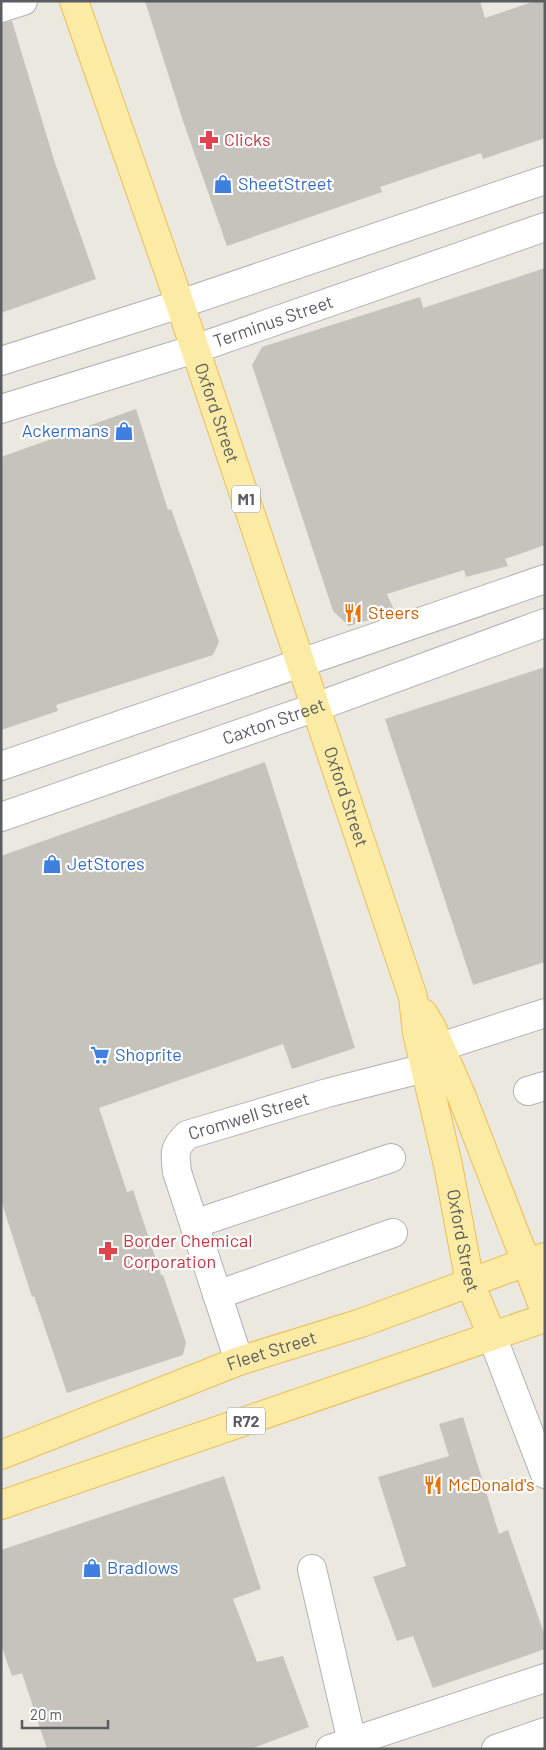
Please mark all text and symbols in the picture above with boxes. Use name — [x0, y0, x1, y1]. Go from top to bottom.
place label: Clicks — [224, 128, 271, 150]
pharmacy icon: Clicks — [198, 129, 220, 151]
place label: SheetStreet — [238, 172, 333, 194]
shop icon: SheetStreet — [212, 173, 234, 195]
street label: Terminus Street — [210, 290, 336, 352]
street label: Oxford Street — [191, 360, 245, 466]
place label: Ackermans — [22, 419, 109, 441]
shop icon: Ackermans — [113, 420, 135, 442]
road number: M1 — [232, 486, 260, 512]
place label: Steers — [368, 601, 419, 623]
restaurant icon: Steers — [342, 602, 364, 624]
street label: Caxton Street — [219, 693, 328, 749]
street label: Oxford Street — [320, 744, 374, 849]
place label: JetStores — [67, 852, 145, 874]
shop icon: JetStores — [41, 853, 63, 875]
place label: Shoprite — [115, 1043, 182, 1065]
supermarket icon: Shoprite — [89, 1044, 111, 1066]
street label: Cromwell Street — [185, 1087, 312, 1144]
street label: Oxford Street — [443, 1187, 485, 1295]
place label: Border Chemical Corporation — [123, 1229, 252, 1272]
pharmacy icon: Border Chemical Corporation — [97, 1240, 119, 1262]
street label: Fleet Street — [223, 1326, 319, 1375]
road number: R72 — [227, 1408, 265, 1434]
place label: McDonald's — [448, 1473, 535, 1495]
restaurant icon: McDonald's — [422, 1474, 444, 1496]
place label: Bradlows — [107, 1556, 179, 1578]
shop icon: Bradlows — [81, 1557, 103, 1579]
scale bar — [22, 1698, 109, 1730]
text: 20 m — [30, 1705, 62, 1723]

